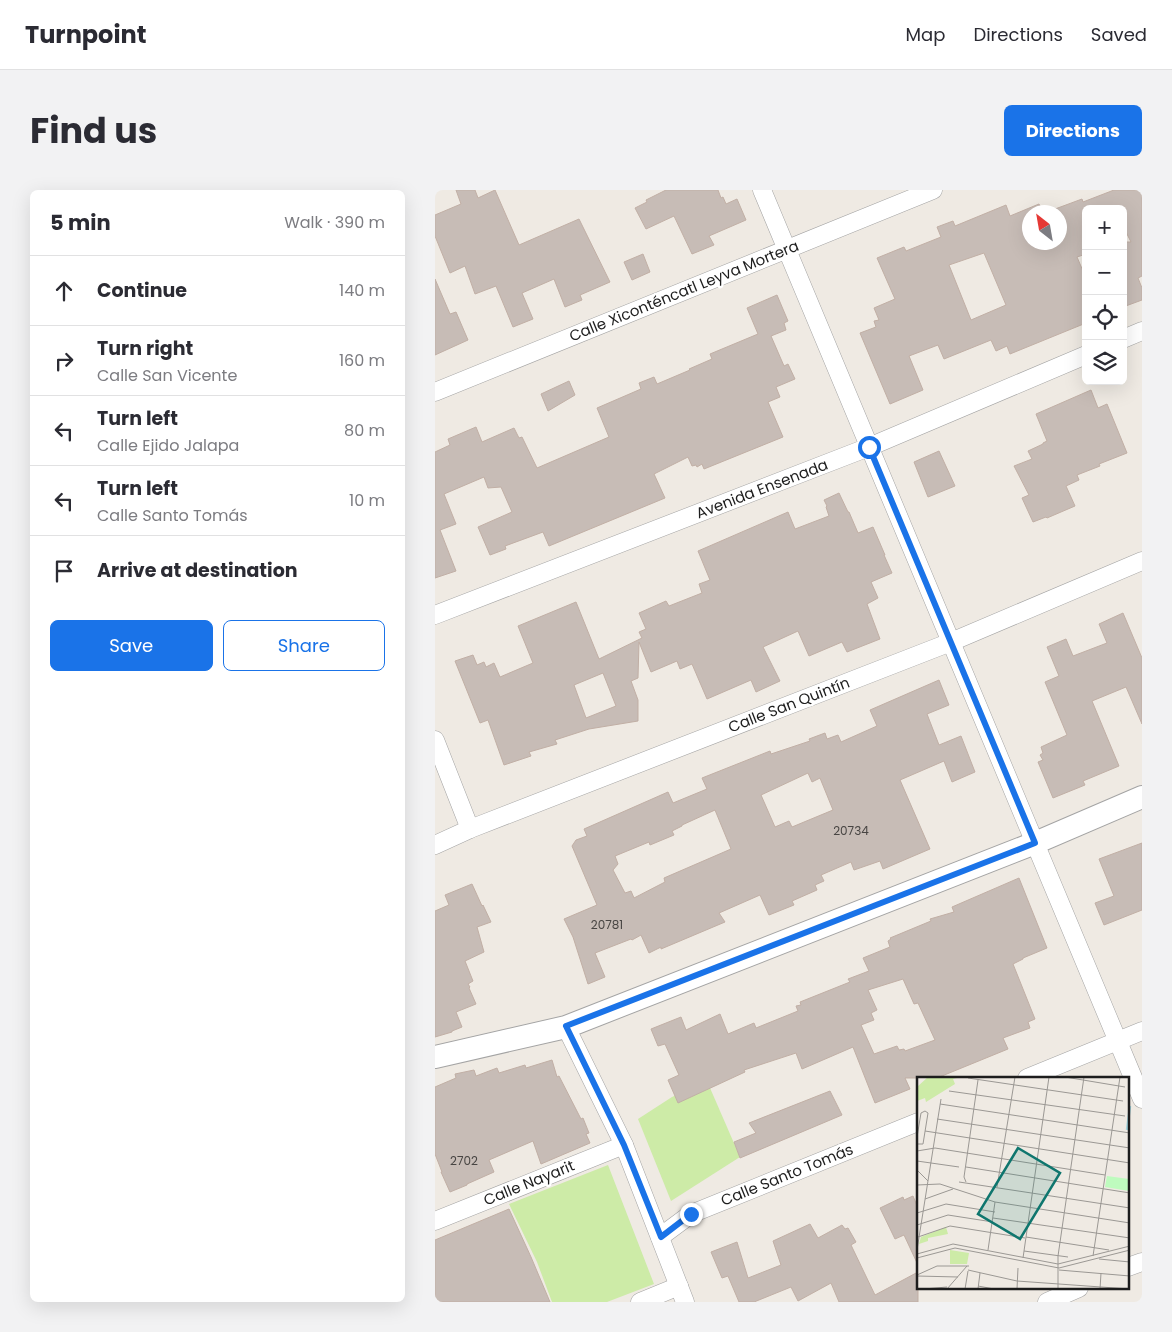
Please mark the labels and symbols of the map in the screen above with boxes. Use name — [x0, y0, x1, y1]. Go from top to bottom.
north arrow — [1022, 205, 1067, 250]
street label: Calle Xiconténcatl Leyva Mortera — [566, 235, 802, 346]
route start — [858, 436, 881, 459]
street label: Avenida Ensenada — [693, 454, 831, 523]
street label: Calle San Quintín — [725, 672, 853, 737]
house number: 20734 — [833, 822, 869, 839]
house number: 20781 — [591, 916, 623, 933]
inset map — [917, 1077, 1129, 1290]
street label: Calle Santo Tomás — [717, 1138, 856, 1211]
house number: 2702 — [450, 1152, 478, 1169]
street label: Calle Nayarit — [480, 1155, 577, 1210]
route end — [680, 1203, 703, 1226]

